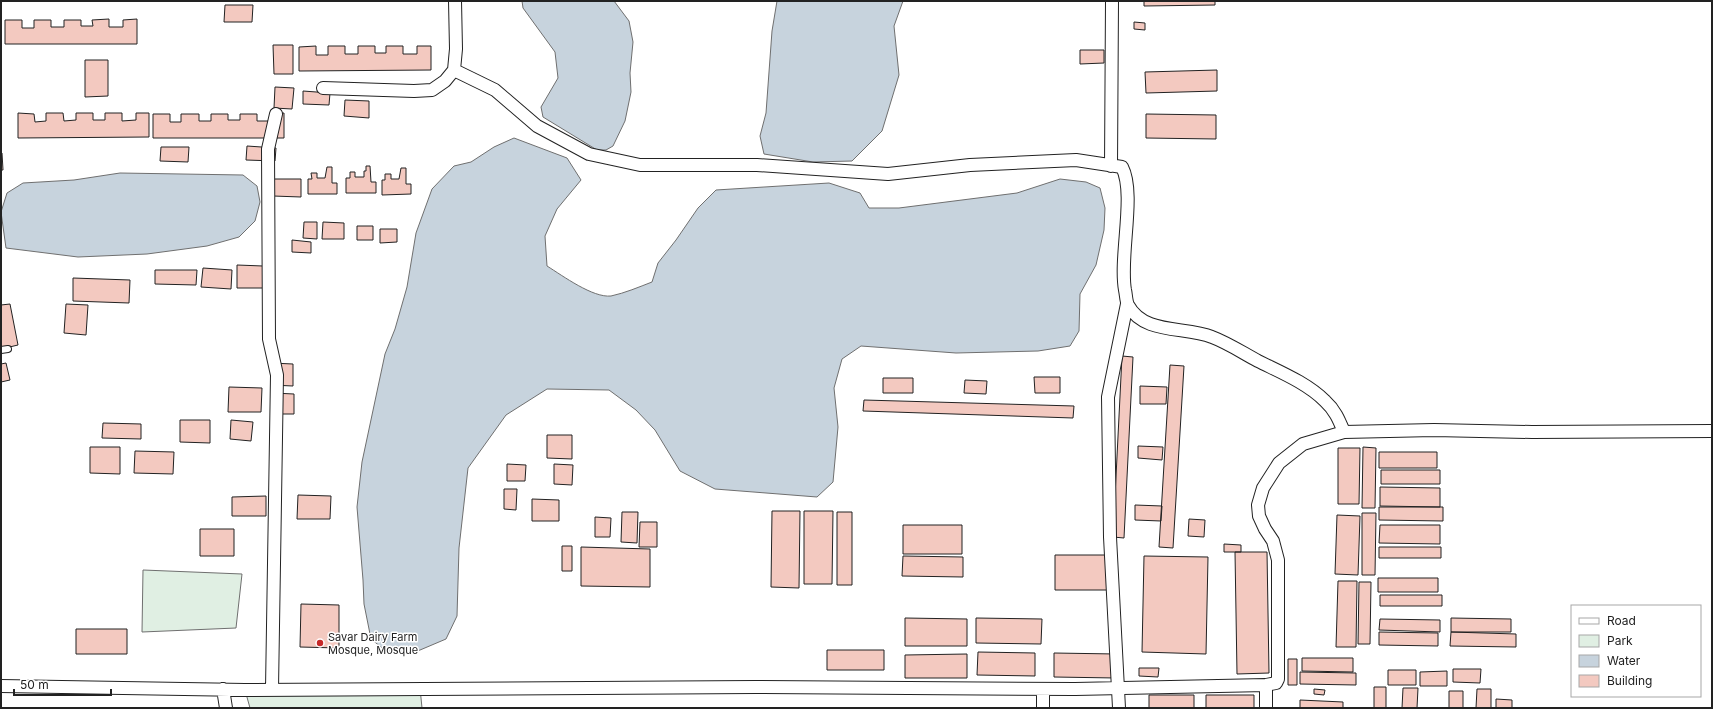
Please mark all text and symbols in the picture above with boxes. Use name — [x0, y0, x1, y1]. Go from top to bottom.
legend — [1571, 605, 1701, 697]
text: Road — [1607, 613, 1636, 628]
place label: Savar Dairy Farm Mosque, Mosque — [328, 630, 418, 657]
text: Park — [1607, 633, 1633, 648]
marker: Savar Dairy Farm Mosque, Mosque — [315, 638, 325, 648]
text: Water — [1607, 653, 1641, 668]
scale bar — [14, 671, 111, 697]
text: Building — [1607, 673, 1652, 688]
text: 50 m — [20, 677, 49, 692]

